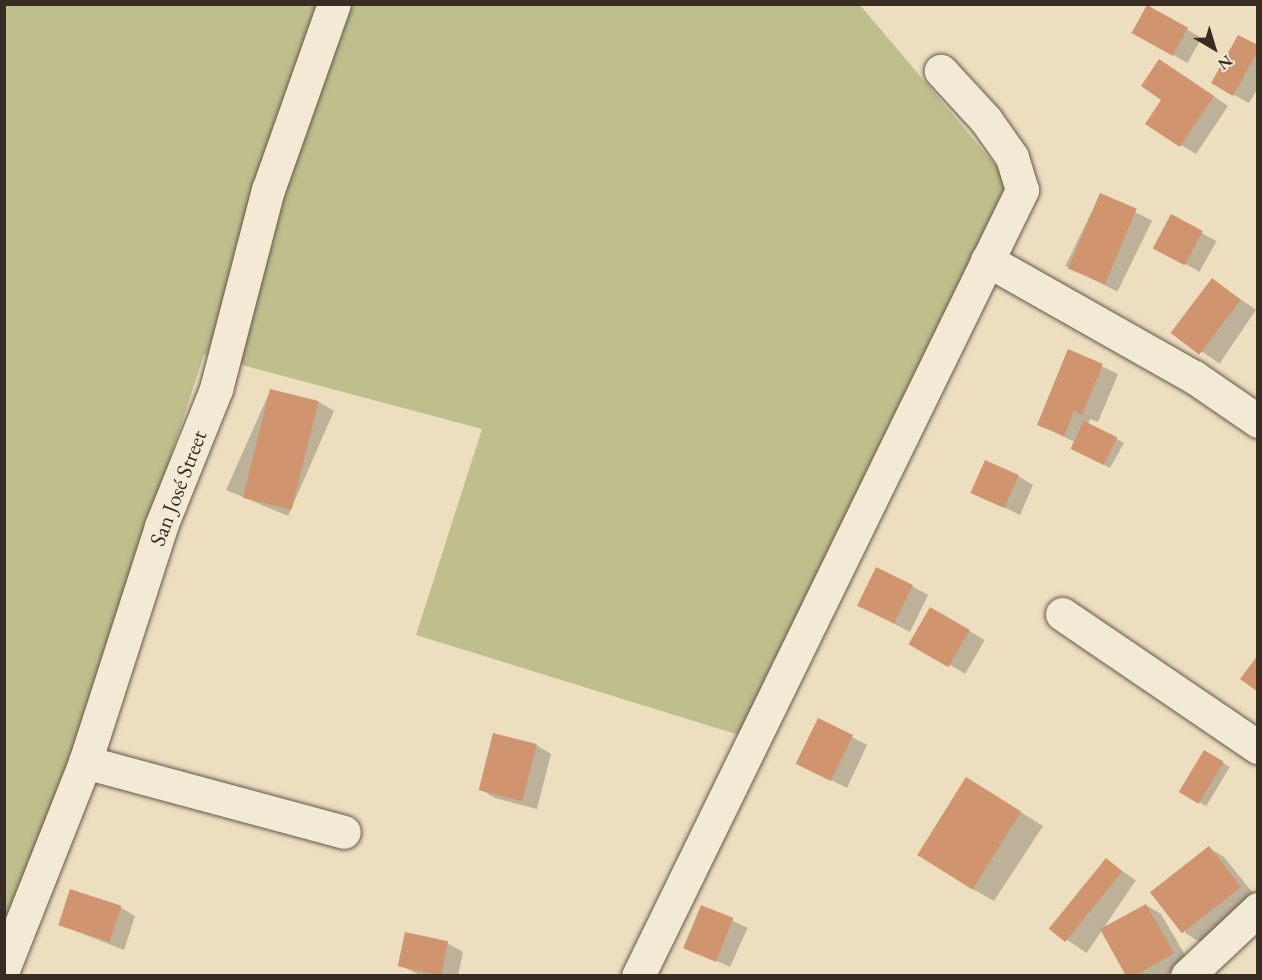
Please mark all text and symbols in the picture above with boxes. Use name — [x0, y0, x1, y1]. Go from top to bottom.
north arrow — [1184, 18, 1244, 78]
text: N — [1214, 50, 1237, 75]
street label: San José Street — [144, 426, 212, 550]

